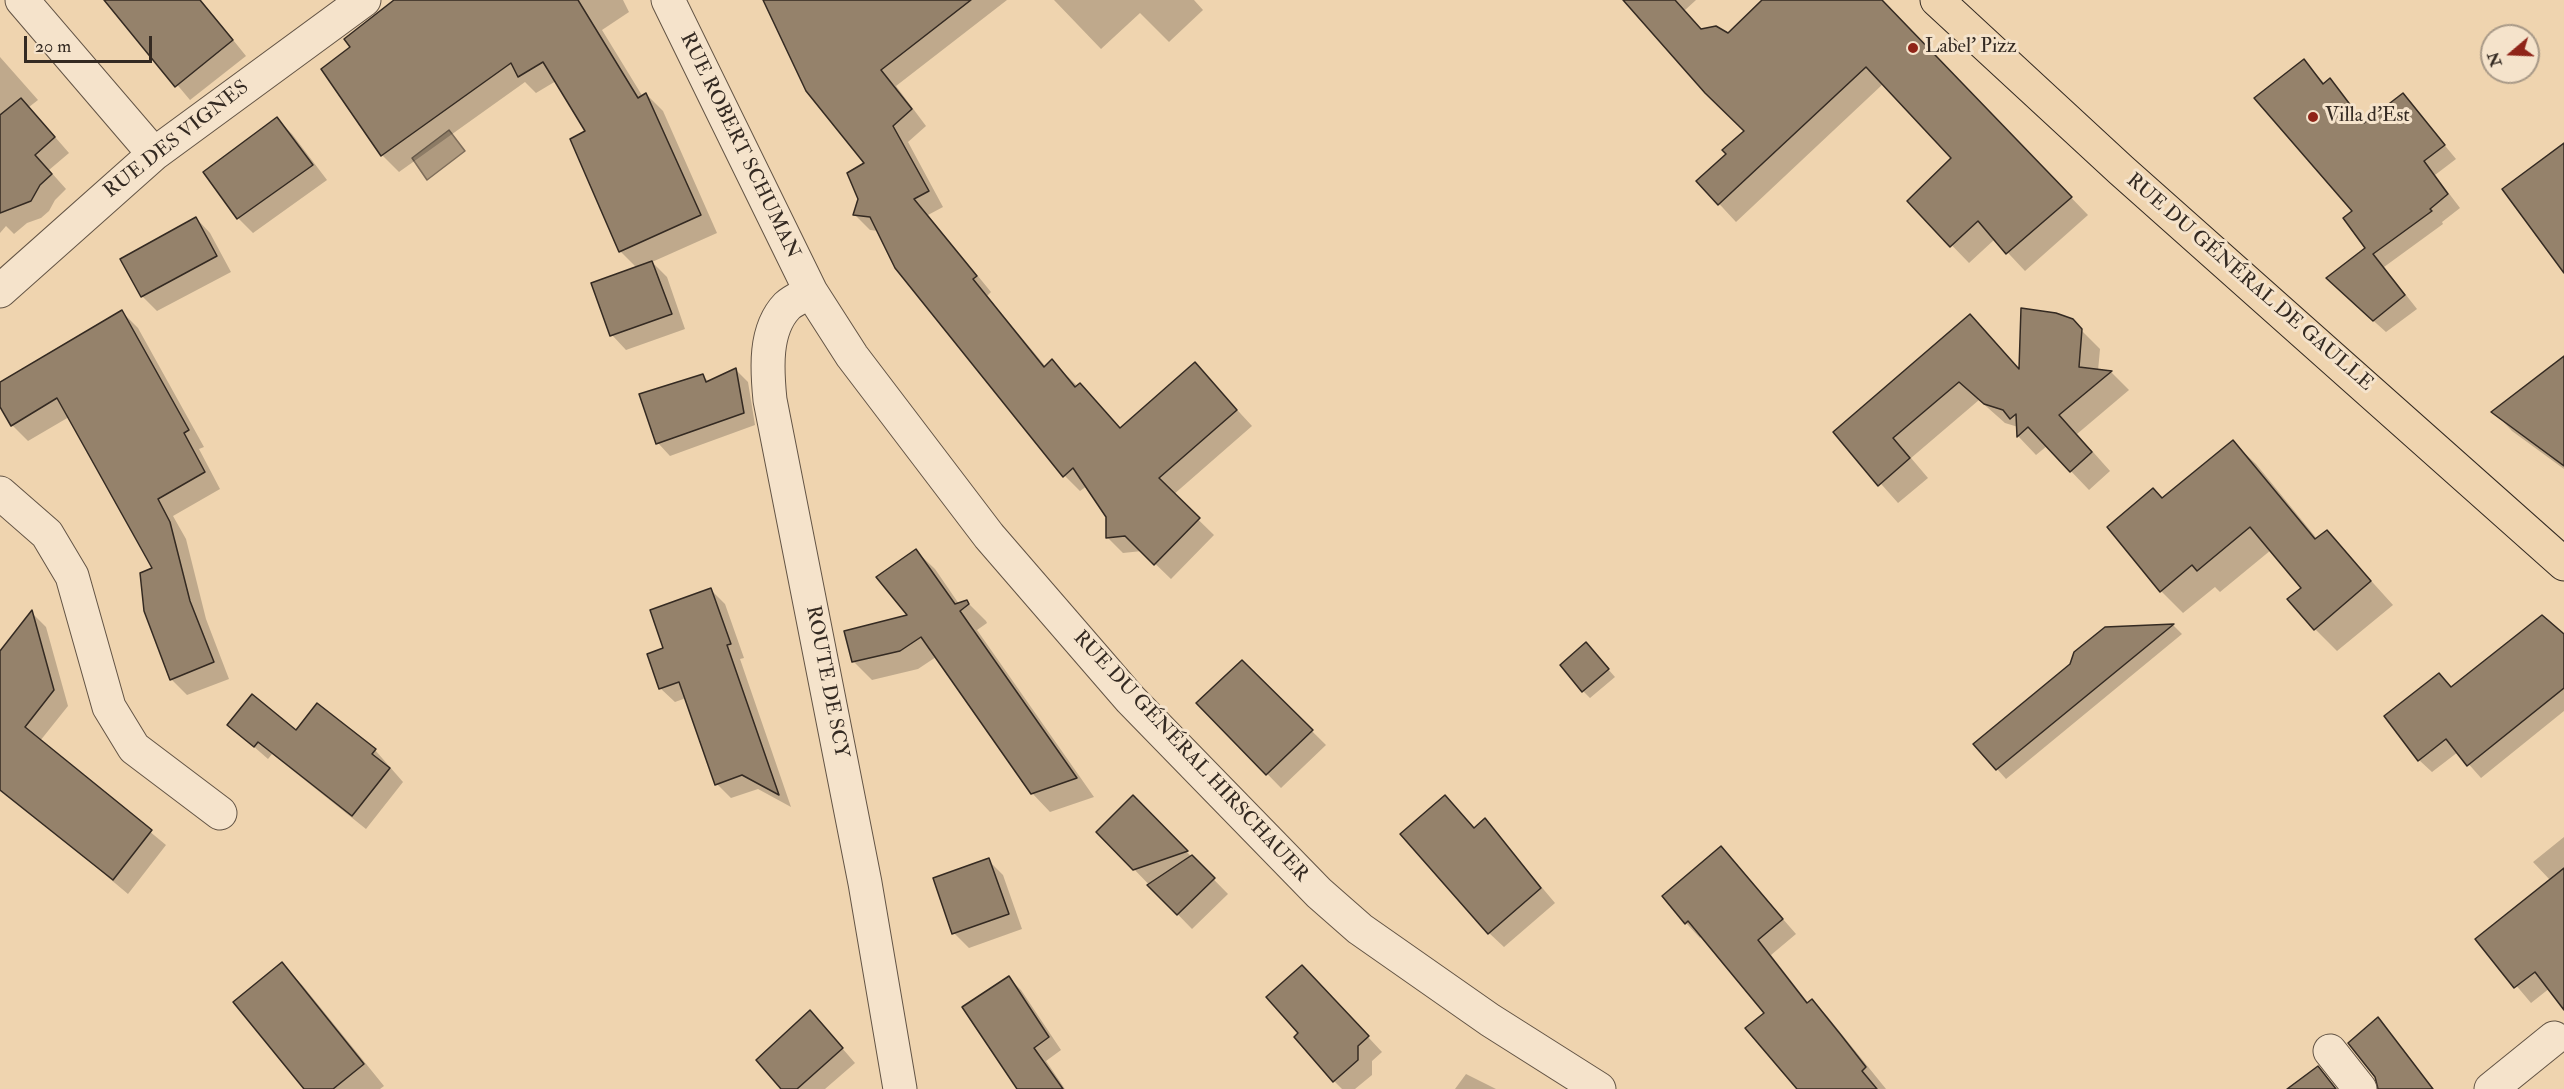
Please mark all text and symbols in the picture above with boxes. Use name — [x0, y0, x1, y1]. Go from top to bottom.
scale bar — [27, 24, 154, 62]
north arrow — [2480, 24, 2540, 84]
street label: RUE ROBERT SCHUMAN — [674, 29, 804, 263]
text: 20 m — [35, 35, 71, 58]
place label: Label' Pizz — [1925, 36, 2017, 60]
marker: Label' Pizz — [1906, 41, 1920, 55]
text: N — [2483, 49, 2507, 69]
street label: RUE DES VIGNES — [100, 76, 254, 204]
place label: Villa d'Est — [2325, 105, 2410, 129]
marker: Villa d'Est — [2306, 110, 2320, 124]
street label: RUE DU GÉNÉRAL DE GAULLE — [2121, 169, 2377, 397]
street label: ROUTE DE SCY — [799, 604, 853, 760]
street label: RUE DU GÉNÉRAL HIRSCHAUER — [1067, 627, 1313, 887]

